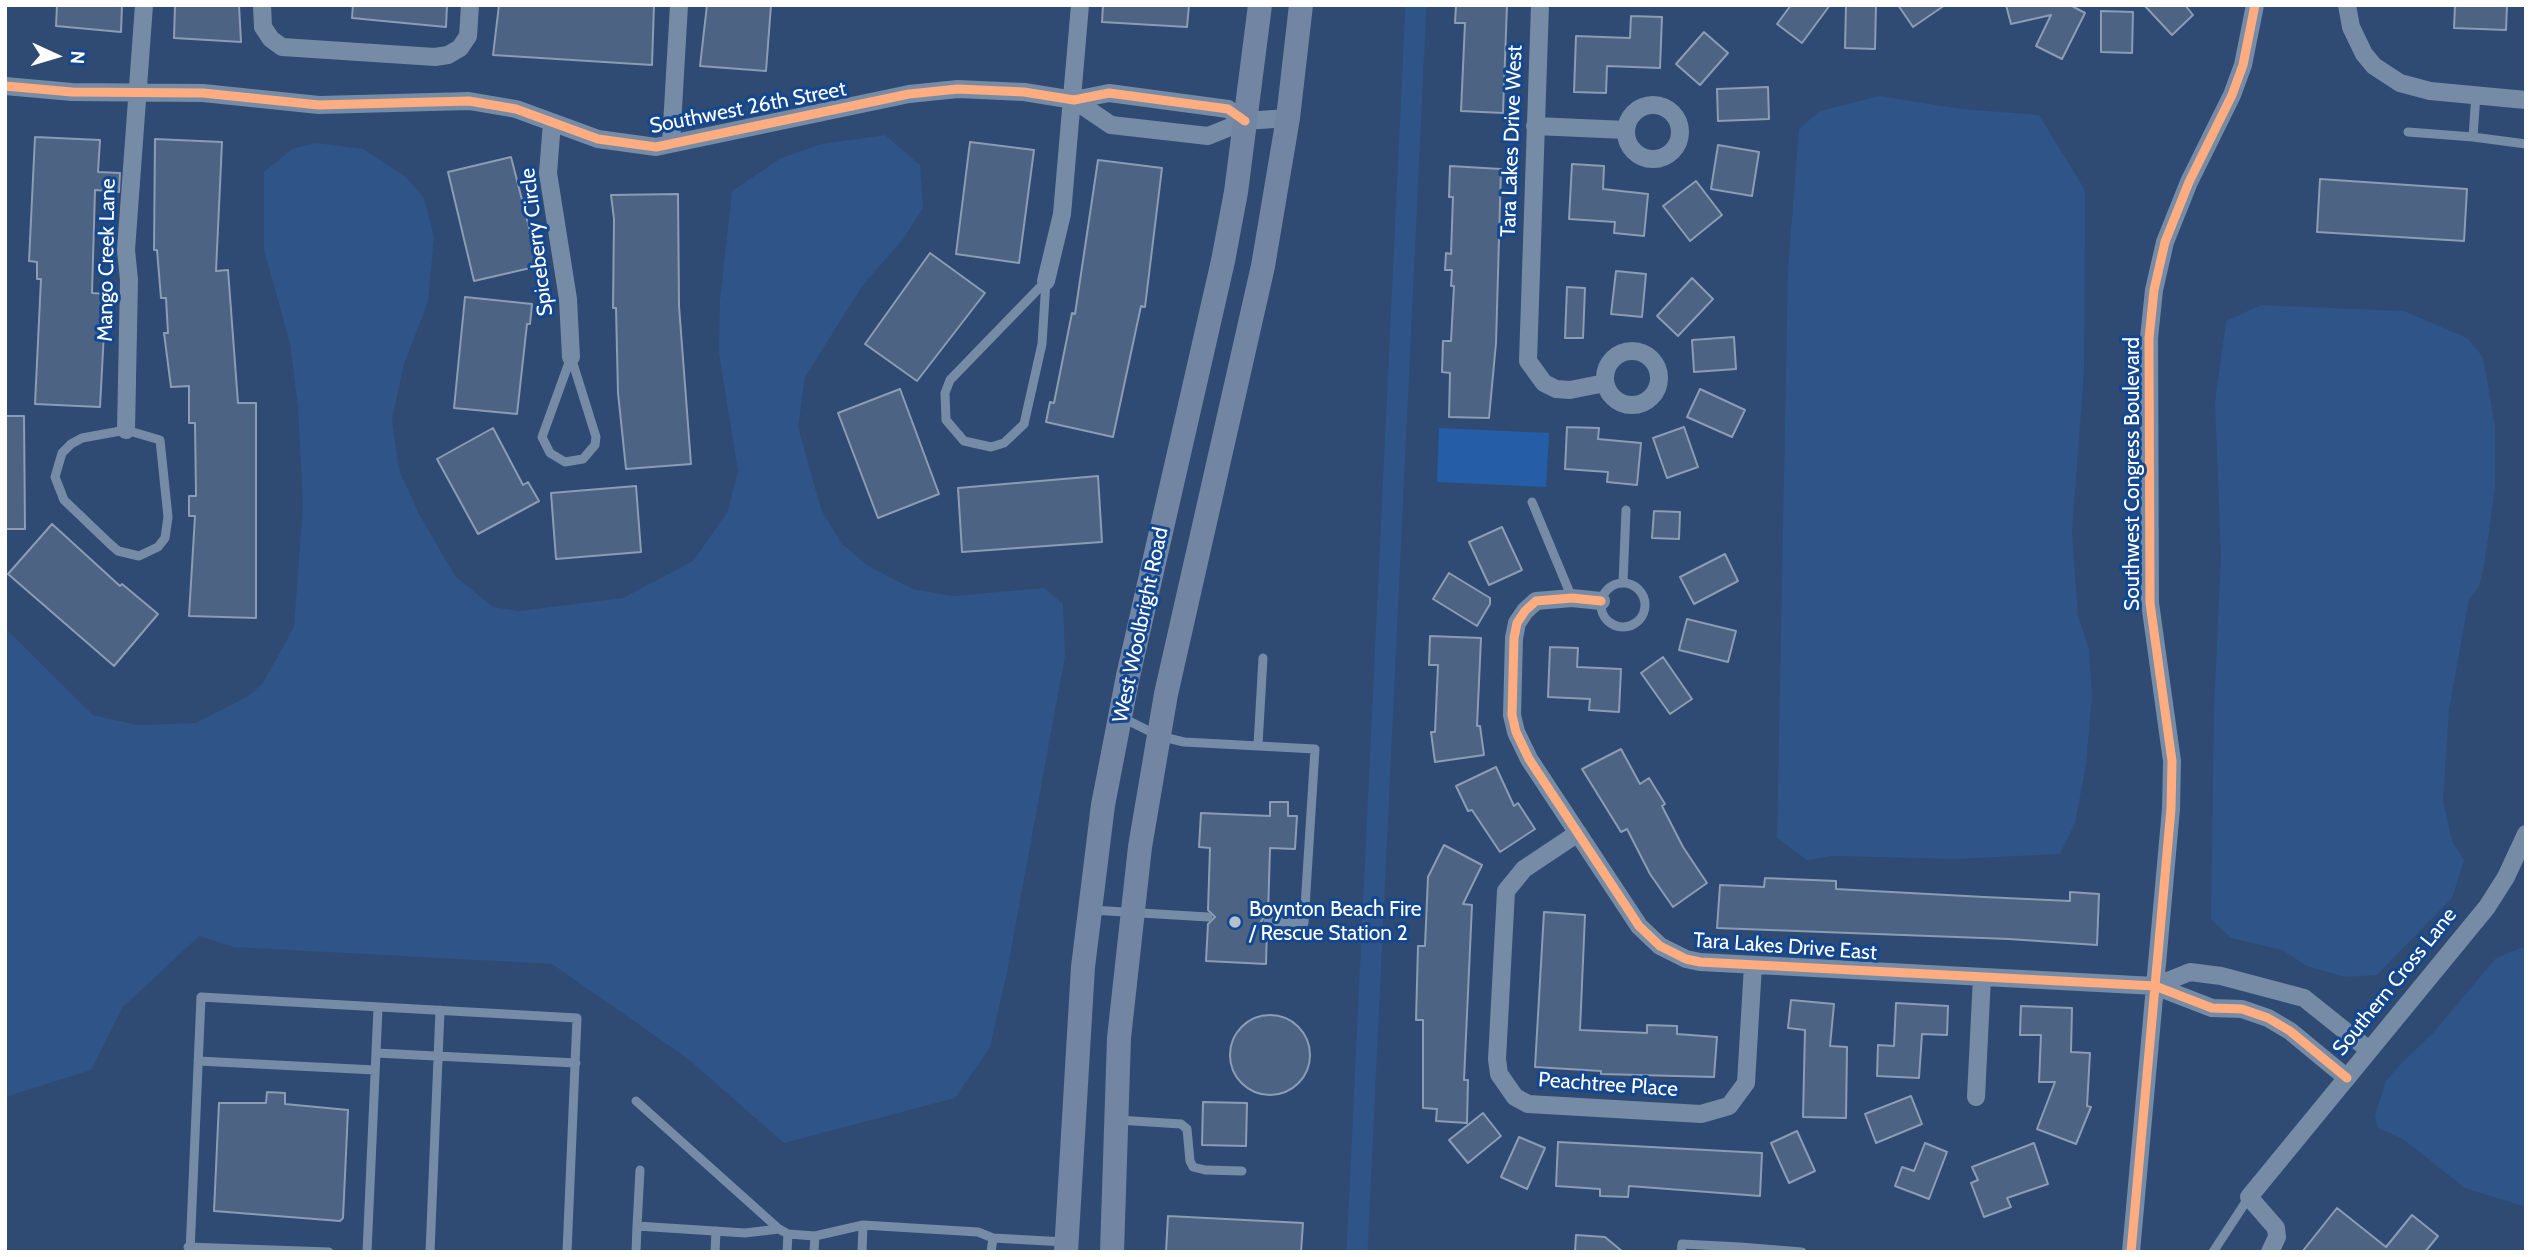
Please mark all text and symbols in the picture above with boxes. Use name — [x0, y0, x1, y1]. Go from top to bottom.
north arrow — [21, 21, 91, 91]
street label: Tara Lakes Drive West — [1496, 44, 1528, 238]
text: N — [66, 50, 89, 65]
street label: Southwest 26th Street — [648, 77, 848, 139]
street label: Spiceberry Circle — [515, 167, 559, 317]
street label: Mango Creek Lane — [93, 178, 121, 342]
street label: Southwest Congress Boulevard — [2120, 337, 2146, 611]
street label: West Woolbright Road — [1108, 525, 1174, 725]
place label: Boynton Beach Fire / Rescue Station 2 — [1249, 897, 1421, 947]
street label: Southern Cross Lane — [2328, 903, 2462, 1061]
marker: Boynton Beach Fire / Rescue Station 2 — [1227, 914, 1243, 930]
street label: Tara Lakes Drive East — [1692, 928, 1878, 966]
street label: Peachtree Place — [1537, 1068, 1679, 1102]

